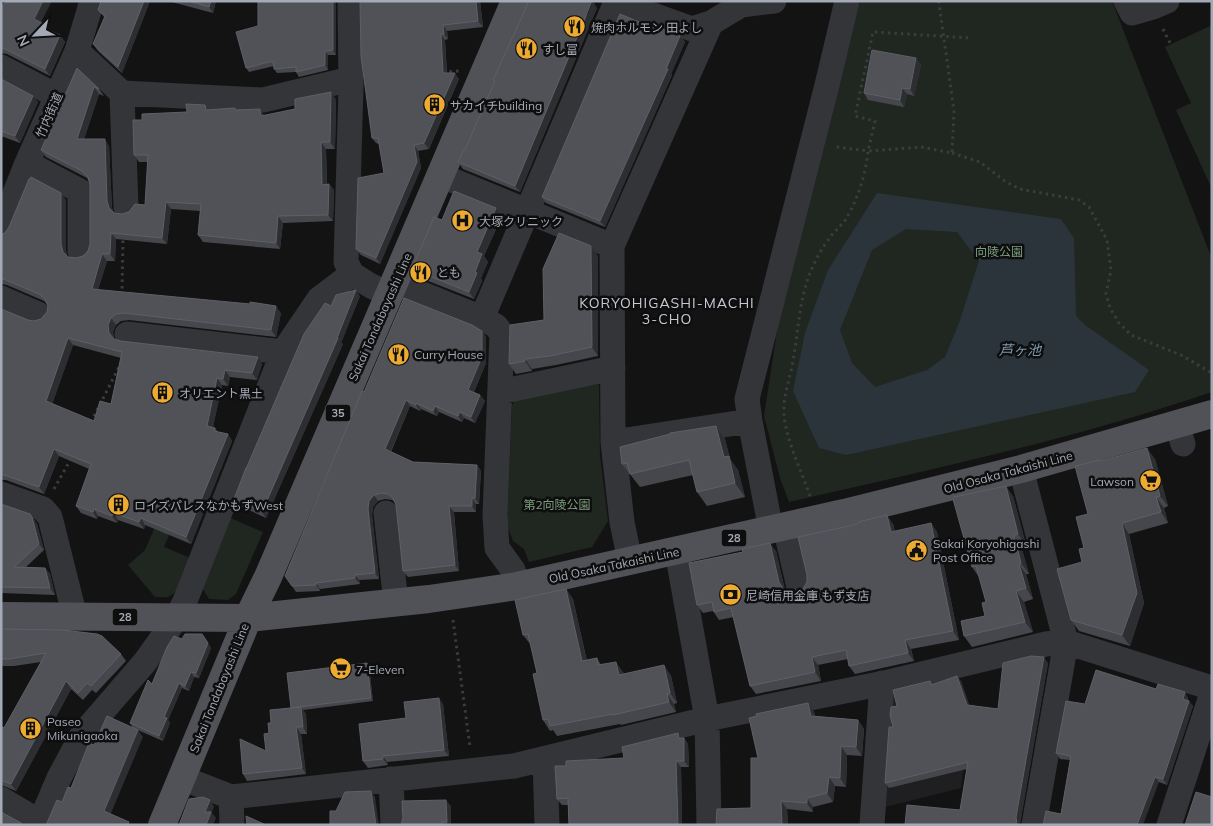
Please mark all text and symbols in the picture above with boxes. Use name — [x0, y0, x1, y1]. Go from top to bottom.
north arrow — [10, 10, 60, 60]
restaurant icon: 焼肉ホルモン 田よし — [563, 15, 587, 39]
place label: 焼肉ホルモン 田よし — [591, 20, 702, 35]
text: N — [13, 32, 34, 49]
restaurant icon: すし富 — [514, 37, 538, 61]
place label: すし富 — [542, 42, 578, 57]
street label: 竹内街道 — [32, 90, 66, 140]
building icon: サカイチbuilding — [422, 93, 446, 117]
place label: サカイチbuilding — [450, 98, 542, 113]
hospital icon: 大塚クリニック — [451, 209, 475, 233]
place label: 大塚クリニック — [479, 214, 563, 229]
park label: 向陵公園 — [975, 244, 1023, 259]
street label: Sakai Tondabayashi Line — [345, 251, 415, 383]
restaurant icon: とも — [409, 260, 433, 284]
place label: とも — [437, 265, 461, 280]
district label: KORYOHIGASHI-MACHI 3-CHO — [579, 294, 755, 328]
water label: 芦ヶ池 — [999, 341, 1043, 359]
restaurant icon: Curry House — [386, 342, 410, 366]
place label: Curry House — [414, 347, 483, 362]
building icon: オリエント黒土 — [151, 381, 175, 405]
place label: オリエント黒土 — [179, 386, 263, 401]
road number: 35 — [326, 404, 350, 422]
street label: Old Osaka Takaishi Line — [942, 448, 1074, 496]
supermarket icon: Lawson — [1138, 469, 1162, 493]
place label: Lawson — [1090, 474, 1134, 489]
building icon: ロイズパレスなかもずWest — [106, 493, 130, 517]
park label: 第2向陵公園 — [523, 497, 591, 512]
place label: ロイズパレスなかもずWest — [134, 498, 283, 513]
road number: 28 — [722, 530, 746, 546]
place label: Sakai Koryohigashi Post Office — [933, 536, 1039, 565]
public building icon: Sakai Koryohigashi Post Office — [905, 538, 929, 562]
street label: Old Osaka Takaishi Line — [547, 544, 681, 586]
bank icon: 尼崎信用金庫 もず支店 — [718, 583, 742, 607]
place label: 尼崎信用金庫 もず支店 — [746, 588, 869, 603]
road number: 28 — [112, 608, 138, 626]
street label: Sakai Tondabayashi Line — [186, 621, 252, 755]
supermarket icon: 7-Eleven — [328, 657, 352, 681]
place label: 7-Eleven — [356, 662, 405, 677]
place label: Paseo Mikunigaoka — [47, 714, 118, 743]
building icon: Paseo Mikunigaoka — [19, 716, 43, 740]

